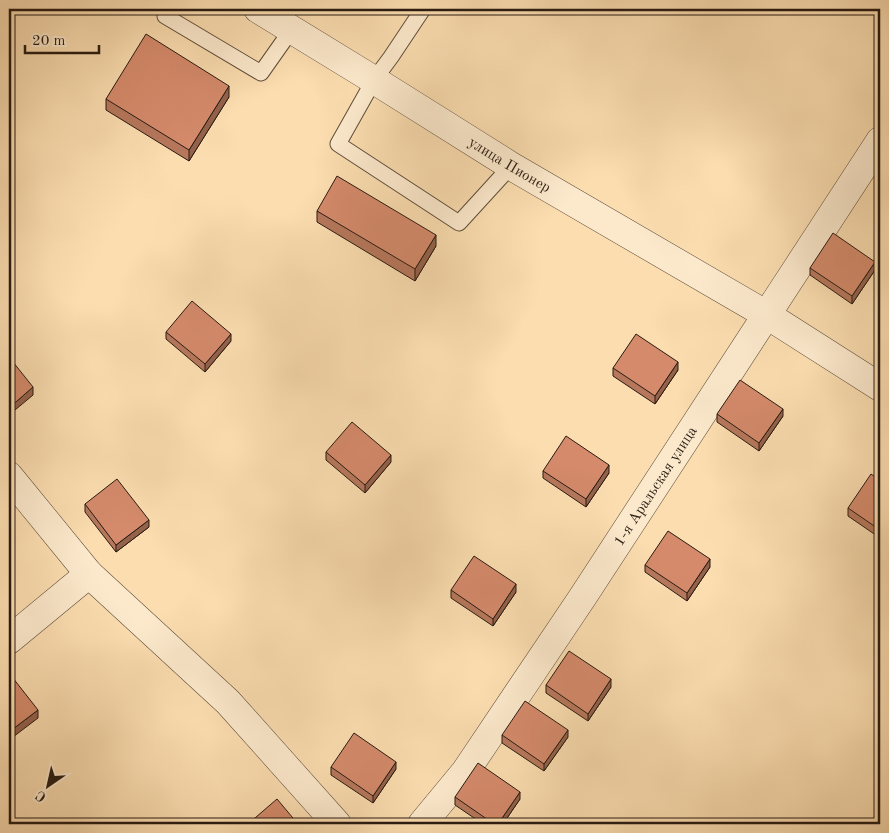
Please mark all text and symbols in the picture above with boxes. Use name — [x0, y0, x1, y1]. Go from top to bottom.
scale bar — [25, 22, 99, 54]
text: 20 m — [32, 34, 66, 49]
street label: улица Пионер — [465, 135, 553, 196]
street label: 1-я Аральская улица — [612, 424, 701, 549]
north arrow — [22, 760, 72, 810]
text: С — [34, 788, 49, 804]

